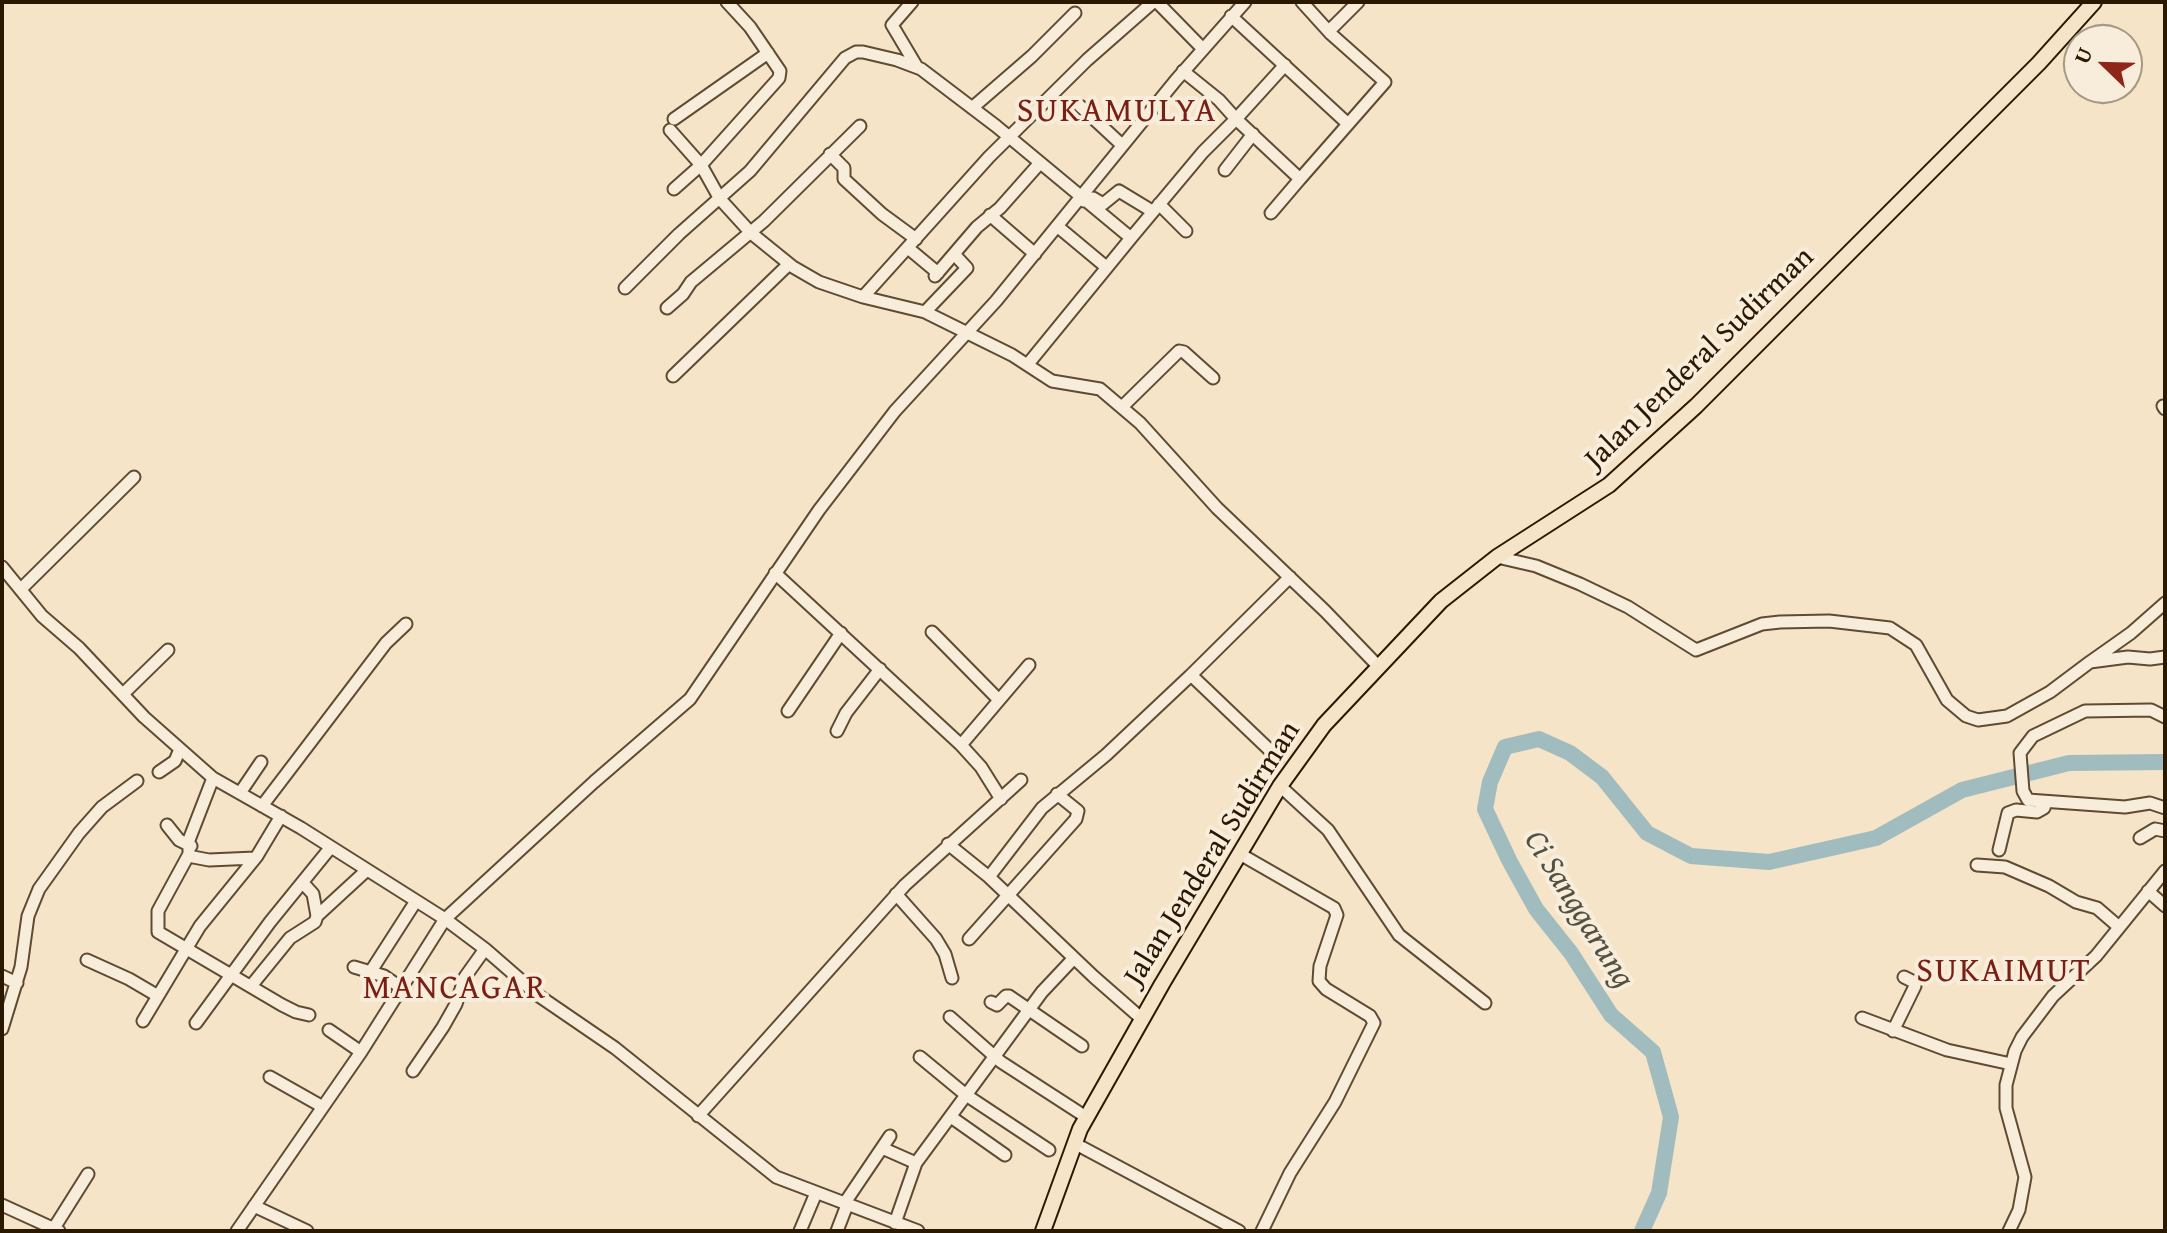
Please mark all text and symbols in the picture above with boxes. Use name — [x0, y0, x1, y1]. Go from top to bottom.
north arrow — [2063, 24, 2143, 104]
text: U — [2065, 42, 2100, 68]
district label: SUKAMULYA — [1017, 92, 1217, 132]
street label: Jalan Jenderal Sudirman — [1578, 240, 1822, 478]
street label: Jalan Jenderal Sudirman — [1117, 715, 1309, 993]
water label: Ci Sanggarung — [1514, 824, 1642, 996]
district label: SUKAIMUT — [1916, 952, 2092, 992]
district label: MANCAGAR — [363, 969, 547, 1009]

